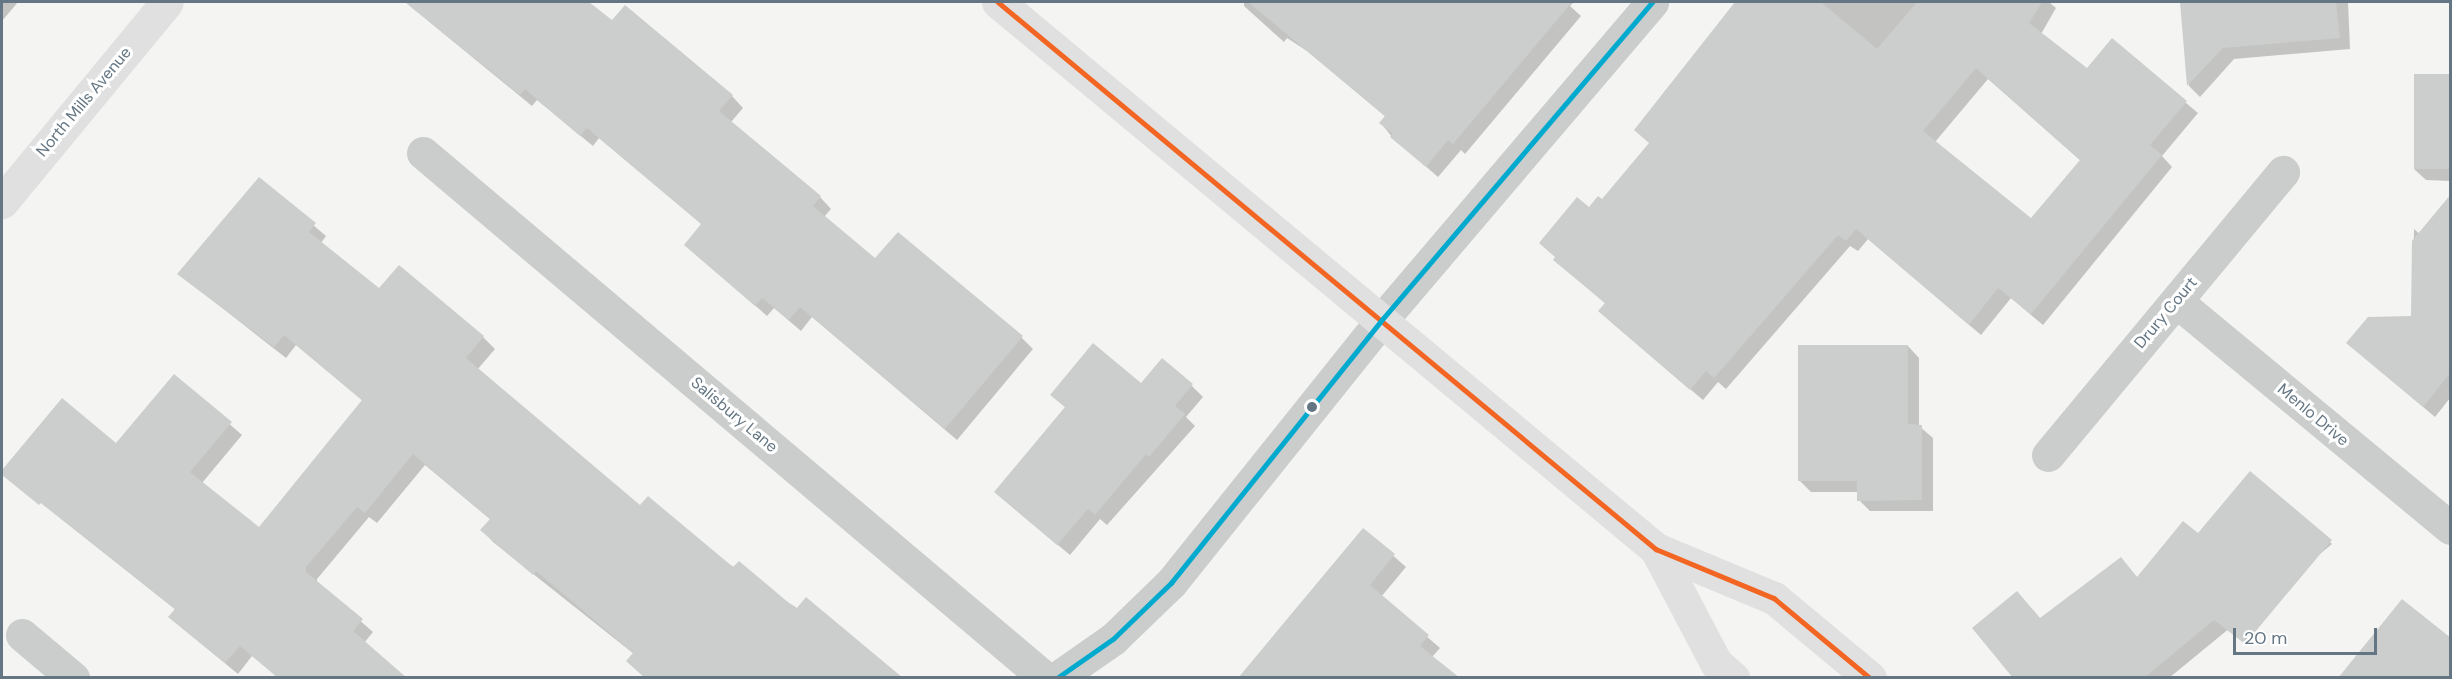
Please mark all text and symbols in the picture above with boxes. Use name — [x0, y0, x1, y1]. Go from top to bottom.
street label: North Mills Avenue — [33, 43, 135, 161]
street label: Drury Court — [2131, 273, 2201, 353]
street label: Salisbury Lane — [687, 373, 781, 457]
street label: Menlo Drive — [2274, 380, 2352, 450]
unlabelled marker — [1306, 401, 1318, 413]
scale bar — [2236, 616, 2380, 654]
text: 20 m — [2244, 626, 2287, 650]

